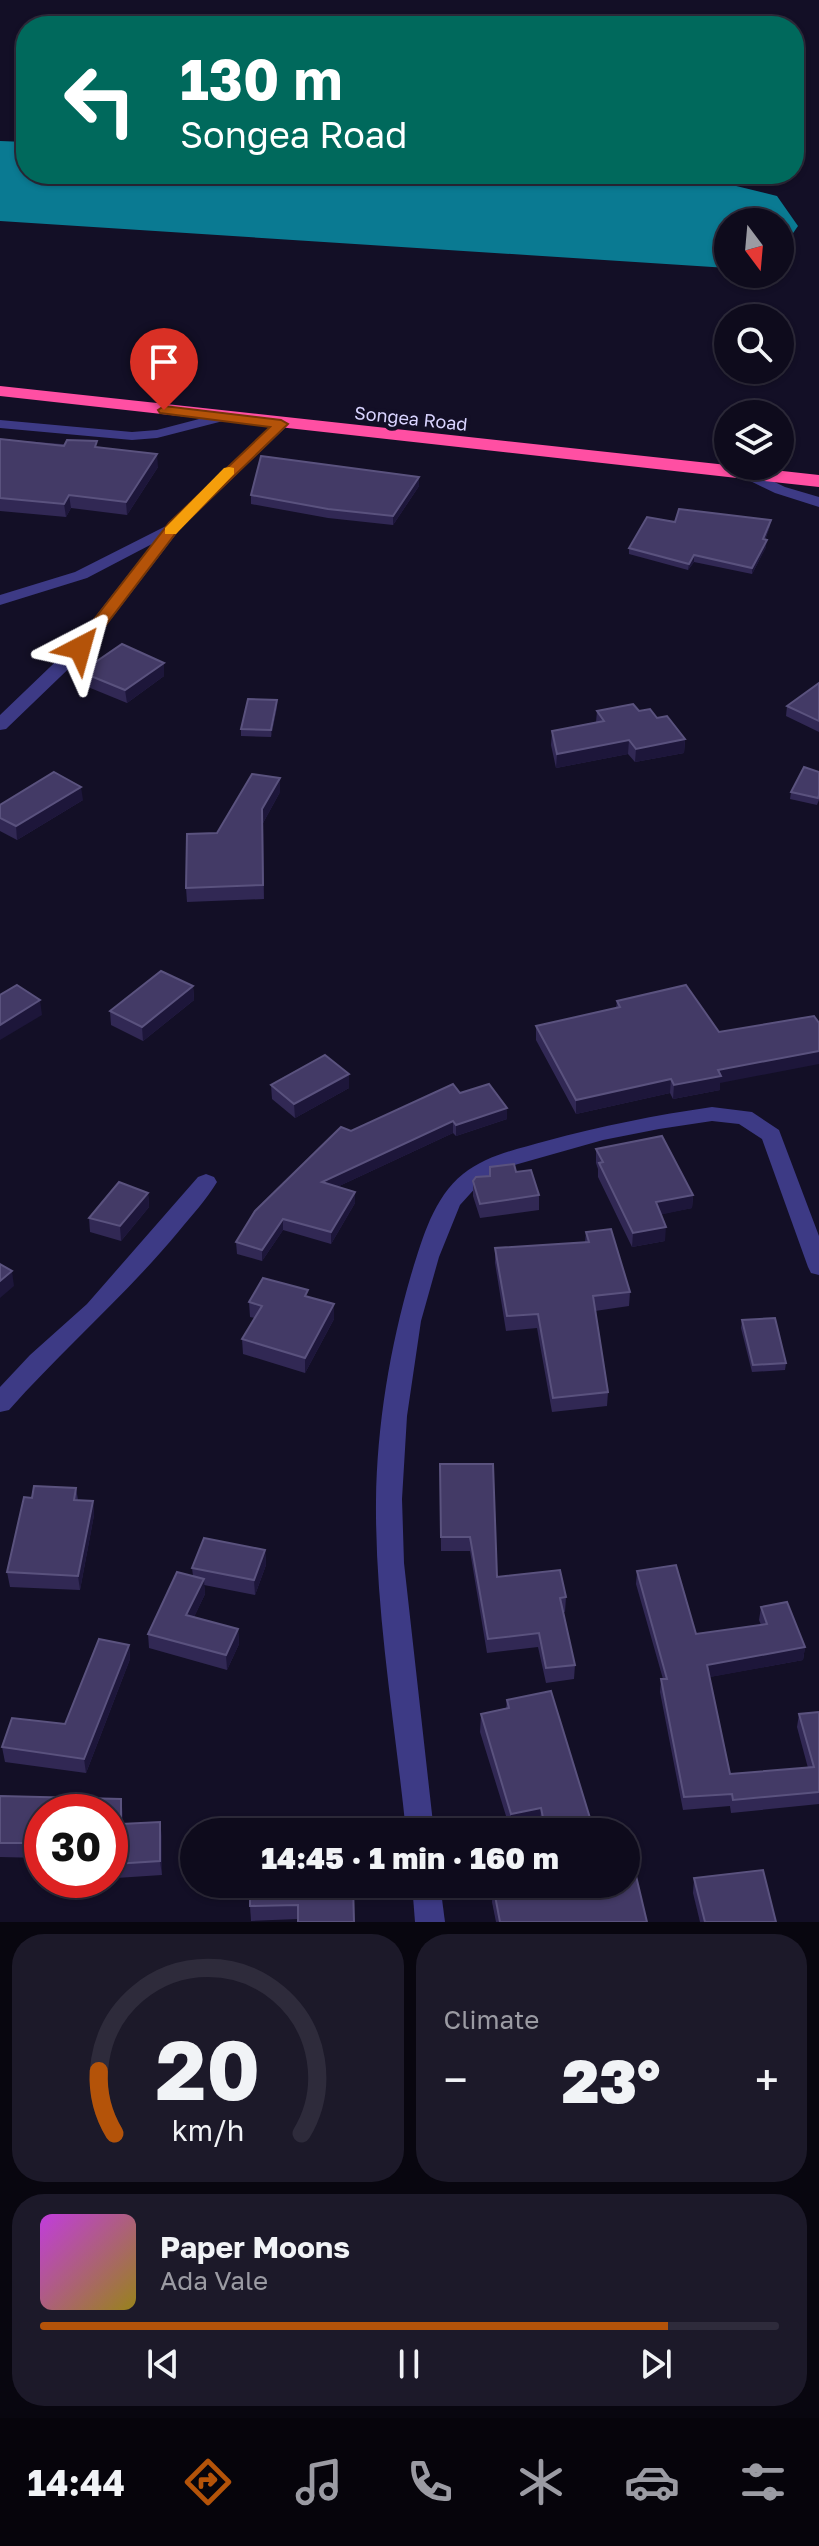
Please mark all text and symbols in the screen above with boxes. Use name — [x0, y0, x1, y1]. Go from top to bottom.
text: 130 m — [180, 45, 342, 112]
icon: left — [48, 48, 152, 152]
text: Songea Road — [180, 113, 407, 156]
north arrow — [714, 208, 794, 288]
map controls — [714, 208, 794, 480]
button: search — [714, 304, 794, 384]
pin — [130, 328, 198, 410]
icon: arrive — [142, 340, 186, 384]
button: layers — [714, 400, 794, 480]
street label: Songea Road — [353, 401, 469, 435]
position arrow — [38, 606, 122, 690]
speed limit sign: 30 — [24, 1794, 128, 1898]
text: 14:45 · 1 min · 160 m — [261, 1840, 559, 1876]
text: Climate — [444, 2004, 539, 2035]
text: 20 — [155, 2018, 260, 2118]
text: 23° — [562, 2044, 660, 2116]
text: − — [444, 2053, 468, 2106]
text: + — [755, 2053, 779, 2106]
text: km/h — [171, 2113, 244, 2147]
text: Paper Moons — [160, 2229, 350, 2265]
text: Ada Vale — [160, 2265, 268, 2296]
icon: previous — [141, 2342, 185, 2386]
icon: pause — [387, 2342, 431, 2386]
icon: next — [634, 2342, 678, 2386]
icon: directions — [180, 2454, 236, 2510]
icon: music — [291, 2454, 347, 2510]
icon: phone — [402, 2454, 458, 2510]
icon: climate — [513, 2454, 569, 2510]
icon: car — [624, 2454, 680, 2510]
icon: filters — [735, 2454, 791, 2510]
text: 14:44 — [28, 2461, 125, 2504]

